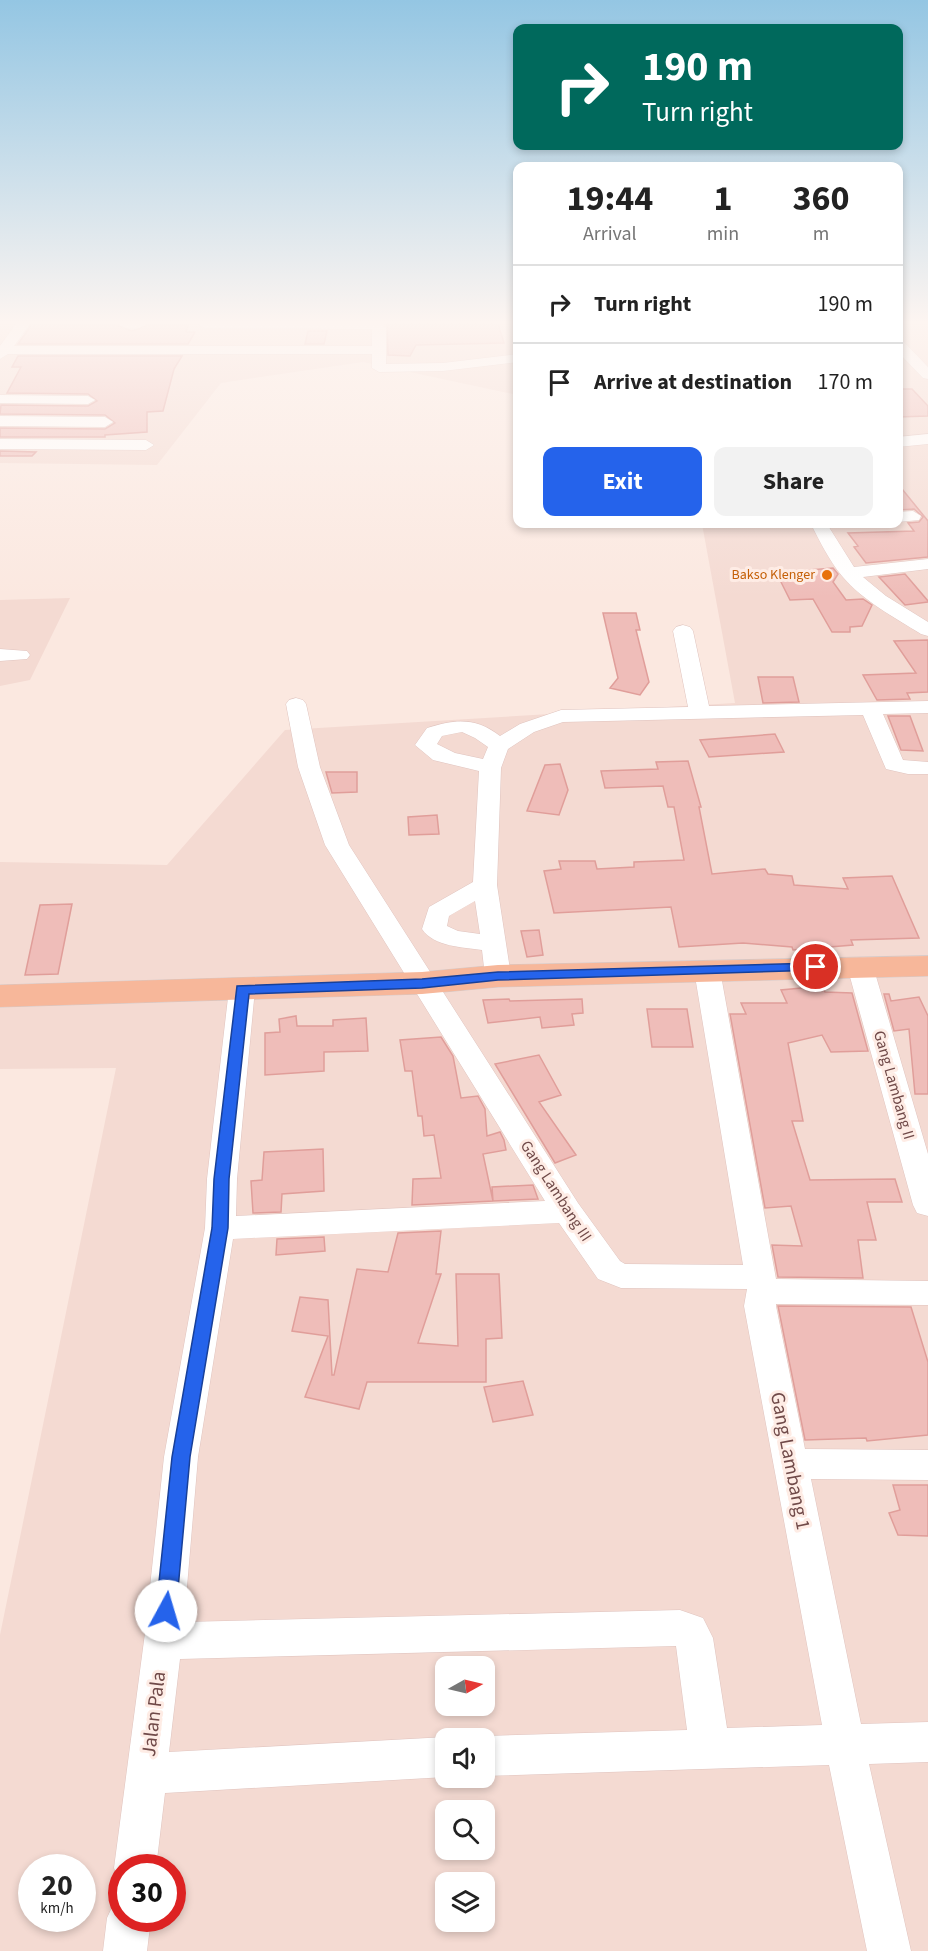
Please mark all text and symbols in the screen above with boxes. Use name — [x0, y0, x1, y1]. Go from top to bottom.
text: 190 m — [642, 37, 753, 97]
icon: right — [543, 48, 621, 126]
text: Turn right — [642, 93, 753, 132]
text: 19:44 — [566, 173, 653, 224]
text: 1 — [713, 173, 732, 224]
text: 360 — [793, 173, 850, 224]
text: Arrival — [583, 220, 637, 248]
text: min — [707, 220, 739, 248]
text: m — [813, 220, 829, 248]
icon: right — [543, 288, 576, 321]
text: Turn right — [594, 288, 691, 320]
text: 190 m — [818, 288, 873, 320]
icon: arrive — [543, 366, 576, 399]
text: Arrive at destination — [594, 366, 792, 398]
text: 170 m — [818, 366, 873, 398]
button: Exit — [543, 447, 702, 516]
button: Share — [714, 447, 873, 516]
place label: Bakso Klenger — [732, 565, 815, 585]
marker: Bakso Klenger — [820, 568, 834, 582]
pin — [790, 941, 841, 992]
icon: arrive — [799, 950, 832, 983]
street label: Gang Lambang II — [868, 1028, 920, 1142]
street label: Gang Lambang III — [515, 1136, 597, 1246]
street label: Gang Lambang 1 — [763, 1390, 817, 1532]
position arrow — [134, 1579, 198, 1643]
north arrow — [435, 1656, 495, 1716]
map controls — [435, 1656, 495, 1932]
street label: Jalan Pala — [135, 1670, 173, 1758]
button: sound — [435, 1728, 495, 1788]
button: search — [435, 1800, 495, 1860]
speed limit sign: 30 — [108, 1854, 186, 1932]
text: 20 — [41, 1864, 73, 1907]
button: layers — [435, 1872, 495, 1932]
text: km/h — [40, 1898, 74, 1919]

